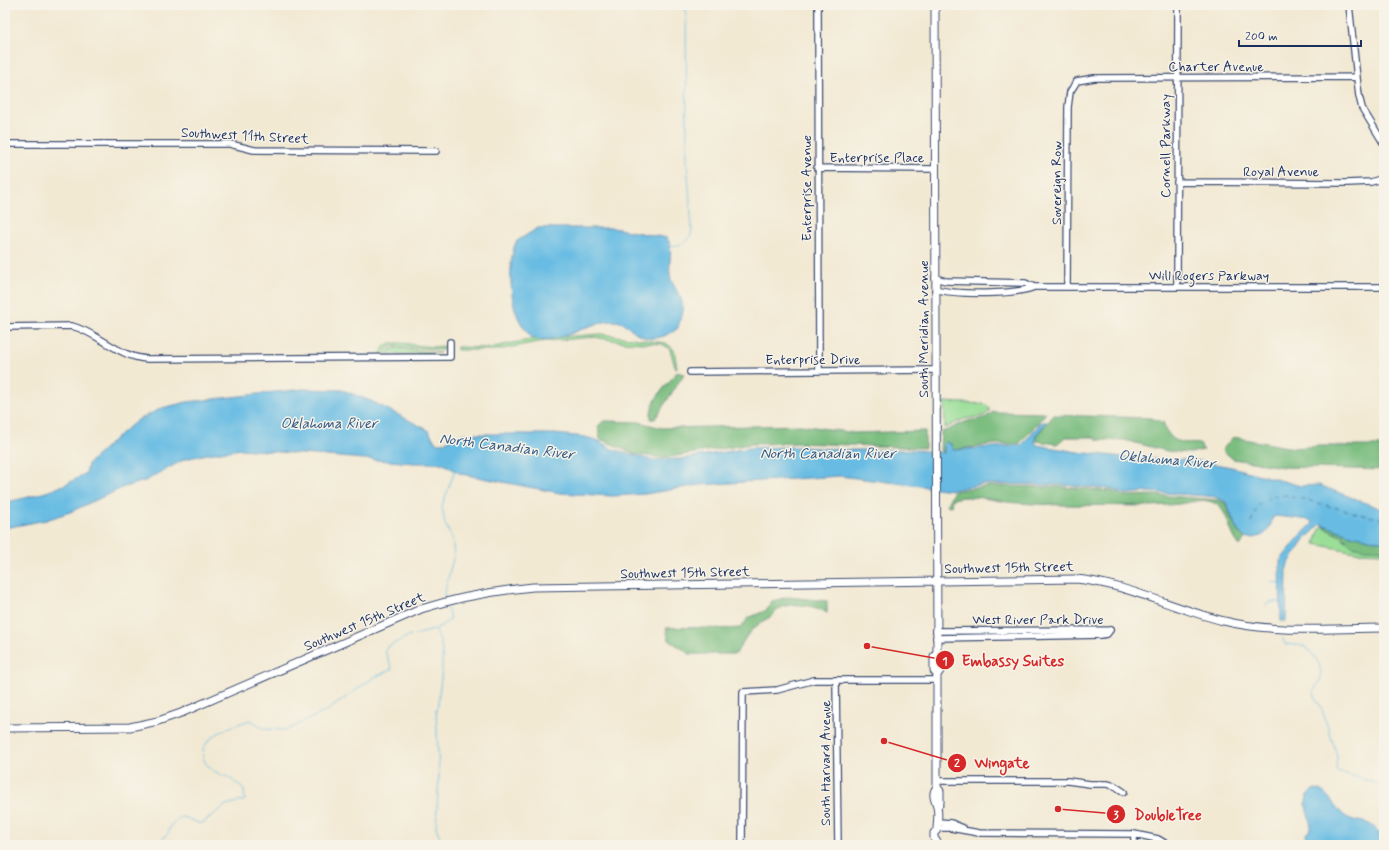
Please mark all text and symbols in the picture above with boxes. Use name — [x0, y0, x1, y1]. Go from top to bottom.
scale bar — [1239, 22, 1361, 48]
text: 200 m — [1245, 29, 1278, 45]
street label: Charter Avenue — [1168, 58, 1264, 76]
street label: Cornell Parkway — [1157, 94, 1175, 198]
street label: Southwest 11th Street — [180, 124, 310, 148]
street label: Enterprise Avenue — [798, 135, 816, 241]
street label: Sovereign Row — [1048, 141, 1066, 225]
street label: Enterprise Place — [830, 149, 925, 167]
street label: Royal Avenue — [1243, 163, 1320, 181]
street label: South Meridian Avenue — [915, 260, 933, 398]
street label: Will Rogers Parkway — [1149, 267, 1269, 287]
street label: Enterprise Drive — [765, 351, 861, 369]
water label: Oklahoma River — [280, 414, 379, 434]
water label: North Canadian River — [438, 429, 577, 465]
water label: North Canadian River — [760, 444, 897, 464]
water label: Oklahoma River — [1118, 446, 1218, 474]
street label: Southwest 15th Street — [944, 558, 1075, 578]
street label: Southwest 15th Street — [620, 563, 751, 583]
street label: Southwest 15th Street — [301, 588, 428, 656]
street label: West River Park Drive — [972, 611, 1104, 629]
callout: Embassy Suites — [935, 647, 1070, 674]
text: Embassy Suites — [962, 652, 1065, 672]
text: 1 — [942, 654, 948, 670]
street label: South Harvard Avenue — [817, 700, 835, 826]
callout: Wingate — [947, 749, 1038, 776]
text: Wingate — [973, 754, 1030, 776]
text: 2 — [954, 756, 960, 772]
callout: DoubleTree — [1106, 801, 1210, 828]
text: DoubleTree — [1134, 806, 1202, 826]
text: 3 — [1113, 808, 1119, 824]

